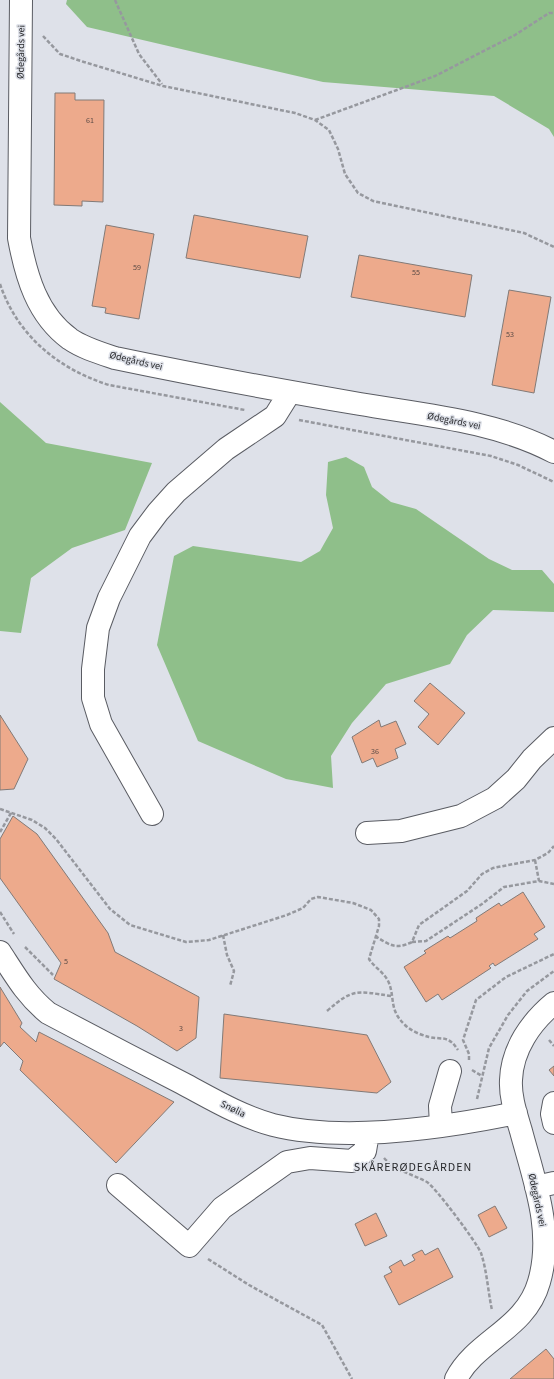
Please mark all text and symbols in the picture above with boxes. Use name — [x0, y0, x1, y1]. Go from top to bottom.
street label: Ødegårds vei — [14, 25, 28, 79]
house number: 61 — [86, 115, 94, 126]
house number: 59 — [133, 262, 141, 273]
house number: 55 — [412, 267, 420, 278]
house number: 53 — [506, 329, 514, 340]
street label: Ødegårds vei — [108, 348, 164, 374]
street label: Ødegårds vei — [426, 409, 482, 433]
house number: 36 — [371, 746, 379, 757]
house number: 5 — [64, 956, 68, 967]
house number: 3 — [179, 1023, 183, 1034]
street label: Snølia — [218, 1097, 248, 1121]
district label: SKÅRERØDEGÅRDEN — [354, 1159, 472, 1176]
street label: Ødegårds vei — [525, 1172, 549, 1228]

